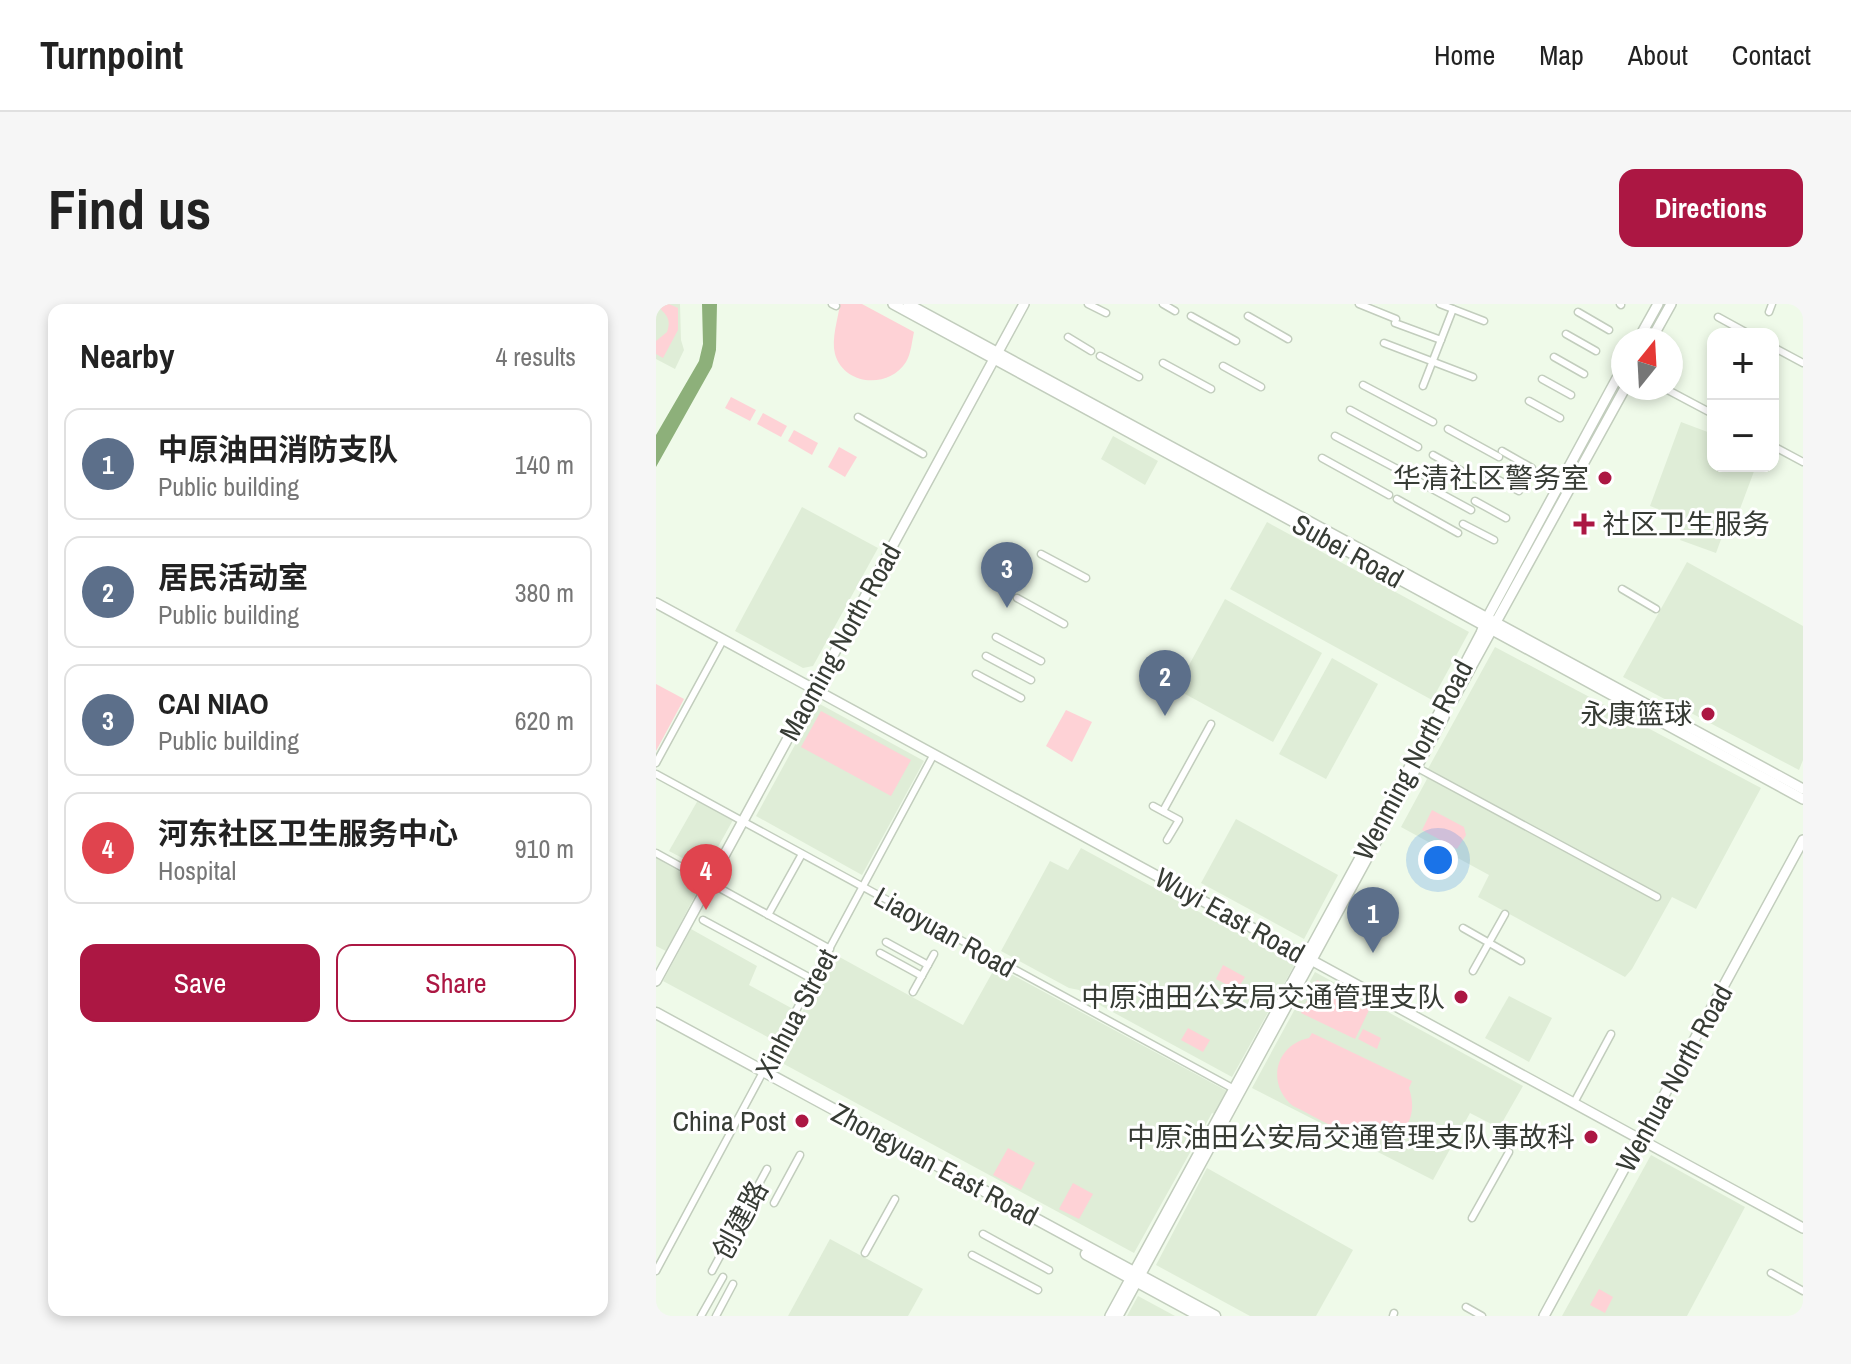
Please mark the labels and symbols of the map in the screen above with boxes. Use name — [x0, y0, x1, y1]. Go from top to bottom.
north arrow — [1611, 328, 1683, 400]
place label: 华清社区警务室 — [1393, 459, 1589, 497]
marker: 华清社区警务室 — [1596, 469, 1614, 487]
street label: Subei Road — [1286, 505, 1410, 597]
place label: 社区卫生服务 — [1602, 505, 1770, 543]
marker: 社区卫生服务 — [1573, 513, 1595, 535]
street label: Maoming North Road — [770, 537, 910, 747]
pin: 3 — [981, 542, 1033, 608]
pin: 2 — [1139, 650, 1191, 716]
street label: Wenming North Road — [1344, 653, 1482, 867]
place label: 永康篮球 — [1580, 695, 1692, 733]
marker: 永康篮球 — [1699, 705, 1717, 723]
your location — [1418, 840, 1458, 880]
pin: 4 — [680, 844, 732, 910]
street label: Wuyi East Road — [1148, 858, 1312, 972]
street label: Liaoyuan Road — [868, 878, 1022, 986]
pin: 1 — [1347, 887, 1399, 953]
street label: Xinhua Street — [746, 942, 846, 1084]
street label: Wenhua North Road — [1607, 977, 1741, 1179]
place label: 中原油田公安局交通管理支队 — [1081, 978, 1445, 1016]
marker: 中原油田公安局交通管理支队 — [1452, 988, 1470, 1006]
street label: Zhongyuan East Road — [825, 1094, 1045, 1234]
place label: China Post — [672, 1102, 786, 1140]
marker: China Post — [793, 1112, 811, 1130]
place label: 中原油田公安局交通管理支队事故科 — [1127, 1118, 1575, 1156]
marker: 中原油田公安局交通管理支队事故科 — [1582, 1128, 1600, 1146]
street label: 创建路 — [704, 1174, 776, 1266]

